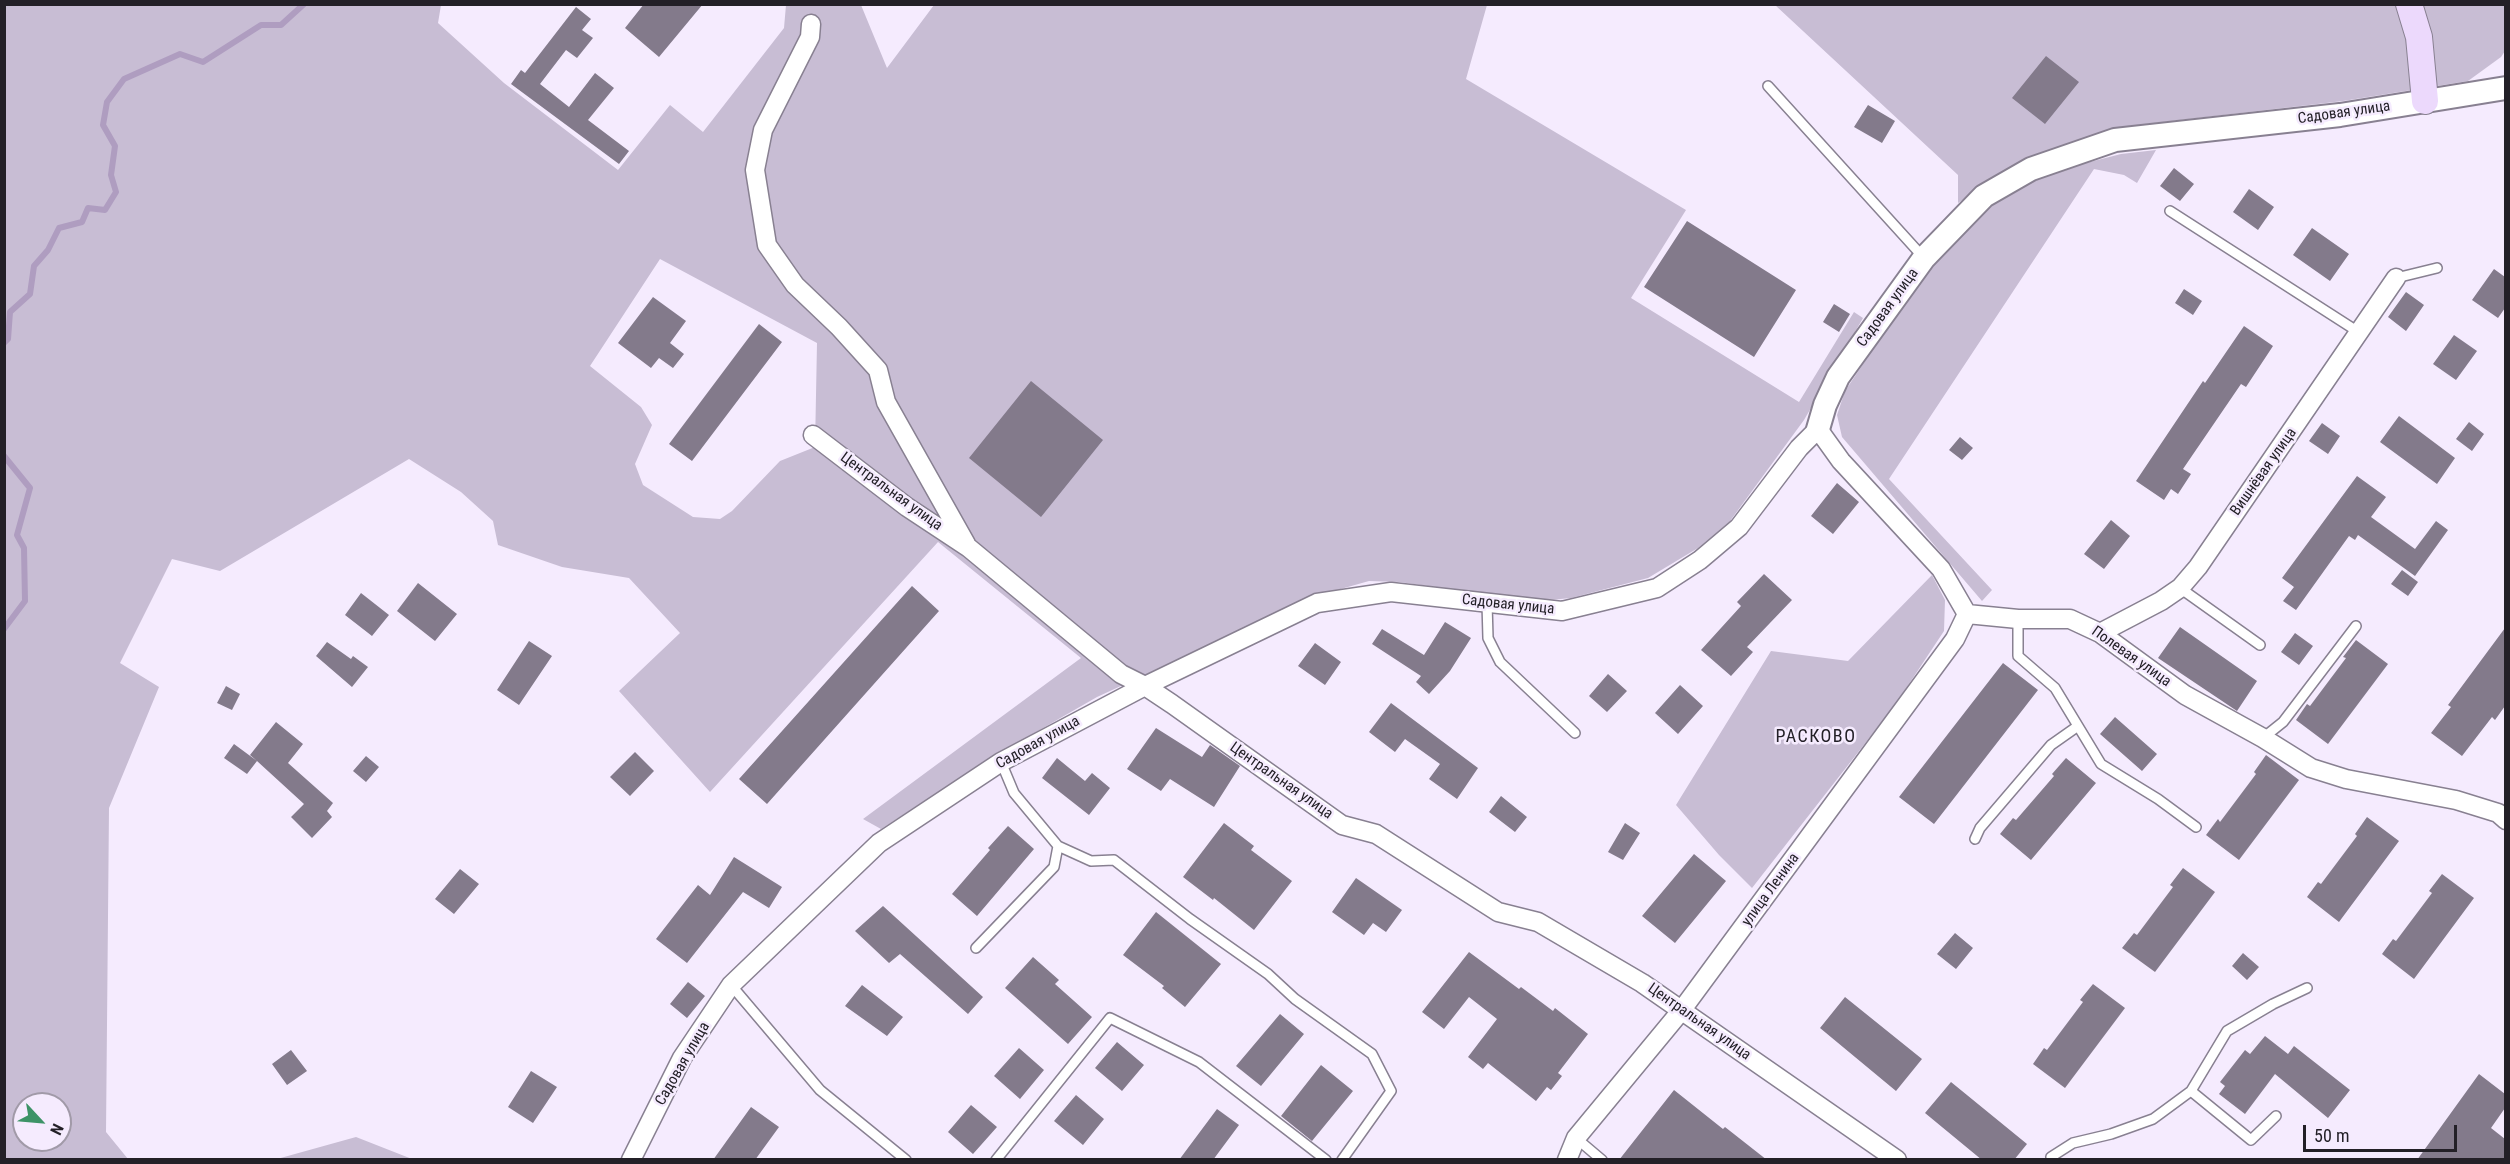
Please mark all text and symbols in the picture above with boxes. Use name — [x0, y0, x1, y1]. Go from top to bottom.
street label: Садовая улица — [2297, 98, 2391, 128]
street label: Садовая улица — [1853, 265, 1923, 351]
street label: Вишнёвая улица — [2227, 425, 2301, 519]
street label: Центральная улица — [836, 449, 946, 535]
street label: Садовая улица — [1461, 591, 1555, 619]
street label: Полевая улица — [2088, 623, 2174, 691]
street label: Садовая улица — [993, 713, 1083, 773]
district label: РАСКОВО — [1775, 726, 1857, 748]
street label: Центральная улица — [1226, 739, 1336, 823]
street label: улица Ленина — [1738, 850, 1804, 930]
street label: Центральная улица — [1644, 980, 1754, 1064]
street label: Садовая улица — [652, 1019, 714, 1109]
north arrow — [12, 1092, 72, 1152]
scale bar — [2306, 1113, 2460, 1151]
text: N — [46, 1121, 68, 1138]
text: 50 m — [2314, 1125, 2349, 1146]

